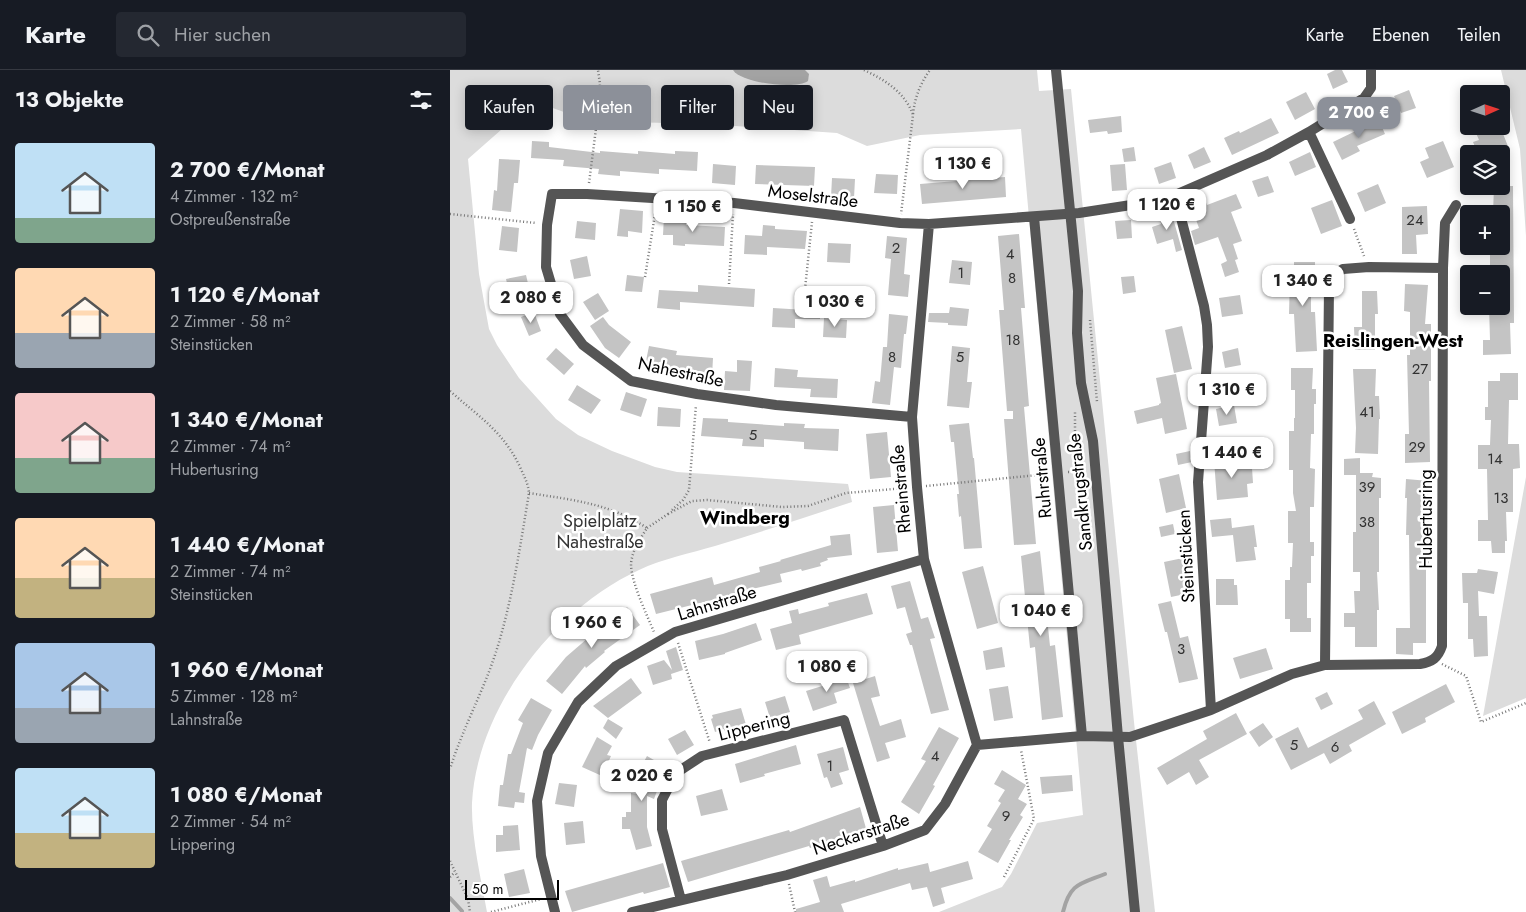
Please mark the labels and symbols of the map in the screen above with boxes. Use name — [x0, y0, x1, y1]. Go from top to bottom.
north arrow — [1460, 85, 1510, 135]
pin: 2 700 € — [1313, 97, 1405, 139]
pin: 1 130 € — [917, 148, 1009, 190]
street label: Moselstraße — [766, 178, 860, 214]
pin: 1 120 € — [1121, 189, 1213, 231]
pin: 1 150 € — [647, 190, 739, 233]
house number: 24 — [1406, 209, 1424, 231]
house number: 2 — [892, 237, 900, 259]
house number: 4 — [1006, 243, 1015, 265]
house number: 1 — [958, 262, 964, 284]
pin: 1 340 € — [1257, 264, 1349, 307]
house number: 8 — [1008, 267, 1016, 289]
pin: 2 080 € — [485, 282, 577, 324]
pin: 1 030 € — [789, 286, 881, 328]
district label: Reislingen-West — [1323, 327, 1463, 354]
house number: 18 — [1006, 329, 1020, 351]
house number: 8 — [888, 346, 896, 368]
house number: 5 — [956, 346, 964, 368]
street label: Nahestraße — [636, 350, 726, 394]
house number: 27 — [1412, 358, 1428, 380]
pin: 1 310 € — [1181, 374, 1273, 416]
house number: 41 — [1359, 401, 1375, 423]
house number: 5 — [749, 424, 757, 446]
street label: Sandkrugstraße — [1061, 432, 1099, 552]
pin: 1 440 € — [1186, 436, 1278, 479]
house number: 29 — [1408, 436, 1426, 458]
street label: Ruhrstraße — [1026, 437, 1058, 519]
street label: Rheinstraße — [884, 444, 918, 534]
house number: 14 — [1487, 448, 1503, 470]
street label: Hubertusring — [1413, 469, 1439, 569]
house number: 39 — [1359, 476, 1375, 498]
house number: 13 — [1494, 487, 1508, 509]
district label: Windberg — [700, 504, 790, 531]
park label: Spielplatz Nahestraße — [556, 508, 644, 555]
street label: Steinstücken — [1171, 509, 1201, 603]
house number: 38 — [1359, 511, 1375, 533]
street label: Lahnstraße — [674, 579, 760, 627]
pin: 1 040 € — [995, 594, 1087, 637]
pin: 1 960 € — [546, 606, 638, 649]
house number: 3 — [1177, 638, 1185, 660]
pin: 1 080 € — [781, 650, 873, 693]
street label: Lippering — [715, 705, 793, 747]
house number: 5 — [1290, 734, 1298, 756]
house number: 6 — [1331, 736, 1339, 758]
house number: 4 — [931, 745, 940, 767]
house number: 1 — [827, 755, 833, 777]
pin: 2 020 € — [596, 760, 688, 802]
house number: 9 — [1002, 805, 1010, 827]
street label: Neckarstraße — [809, 806, 913, 862]
scale bar — [465, 877, 559, 900]

